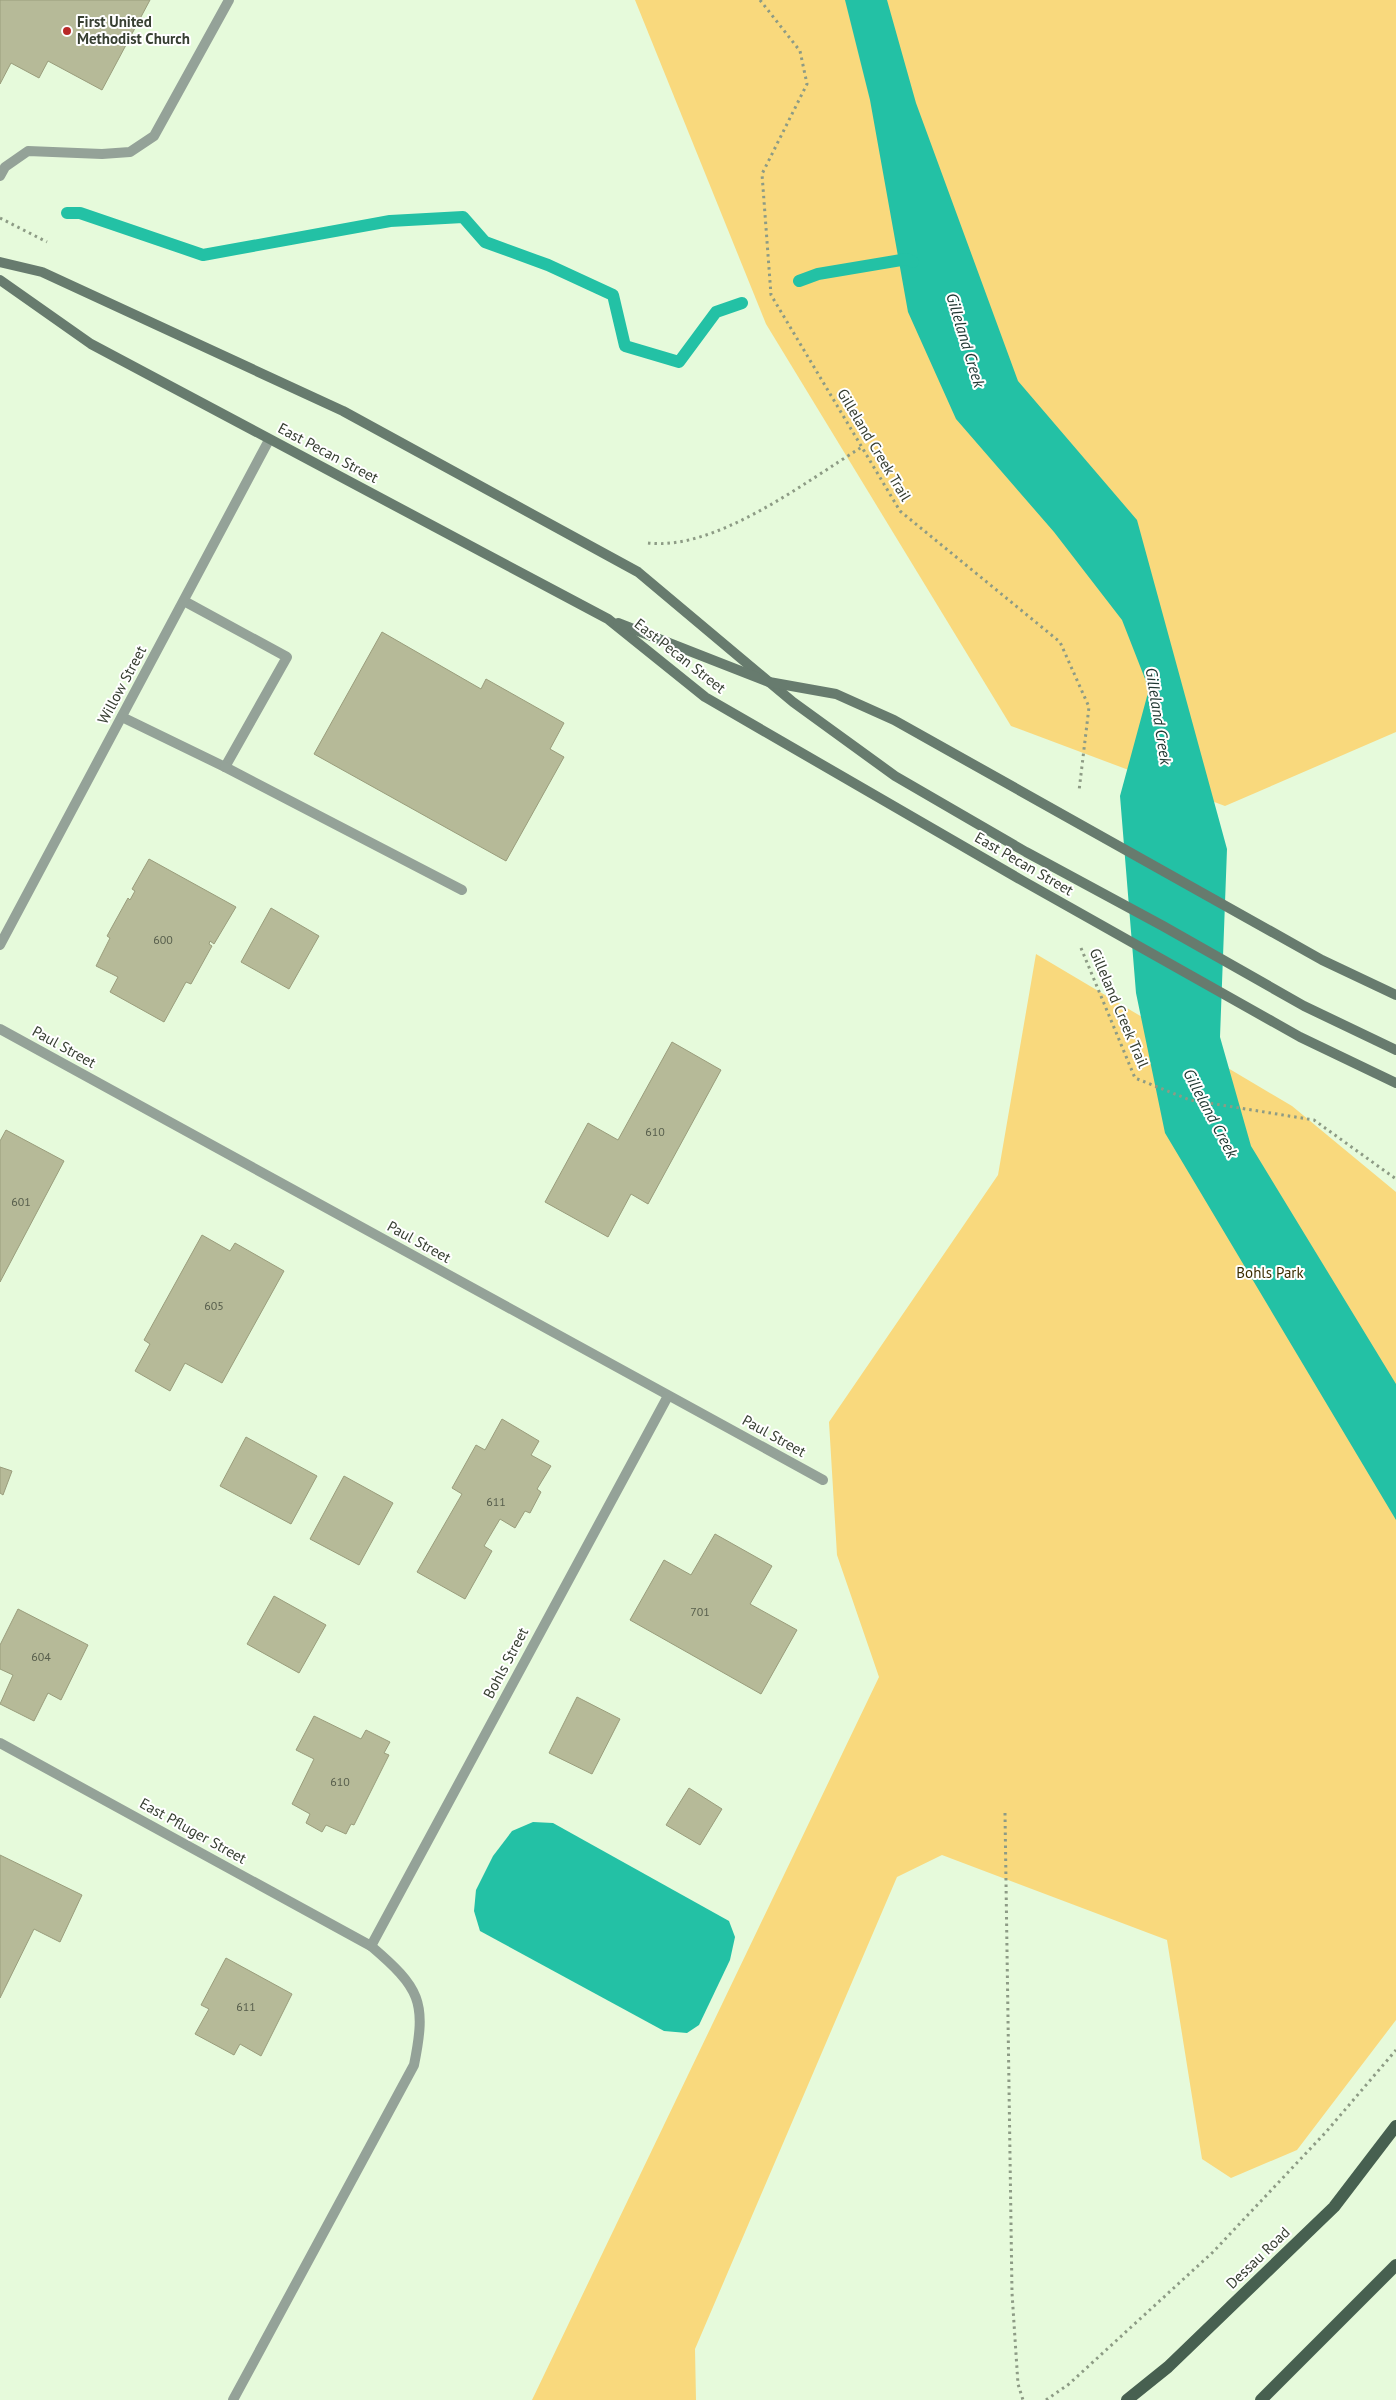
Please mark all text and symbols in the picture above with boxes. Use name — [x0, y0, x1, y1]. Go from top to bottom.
place label: First United Methodist Church — [77, 12, 190, 48]
marker: First United Methodist Church — [61, 25, 73, 37]
water label: Gilleland Creek — [942, 290, 990, 390]
street label: Gilleland Creek Trail — [833, 385, 916, 505]
street label: East Pecan Street — [275, 418, 382, 487]
street label: East Pecan Street — [631, 614, 730, 697]
street label: Willow Street — [93, 642, 150, 727]
water label: Gilleland Creek — [1141, 666, 1177, 767]
street label: East Pecan Street — [971, 828, 1077, 900]
house number: 600 — [153, 932, 173, 947]
street label: Gilleland Creek Trail — [1086, 945, 1153, 1071]
street label: Paul Street — [29, 1021, 100, 1072]
water label: Gilleland Creek — [1179, 1065, 1243, 1162]
house number: 610 — [645, 1124, 665, 1139]
house number: 601 — [11, 1194, 31, 1209]
street label: Paul Street — [384, 1216, 455, 1267]
park label: Bohls Park — [1236, 1263, 1304, 1282]
house number: 605 — [204, 1298, 224, 1313]
street label: Paul Street — [739, 1410, 810, 1461]
house number: 611 — [486, 1494, 506, 1509]
house number: 701 — [690, 1604, 710, 1619]
street label: Bohls Street — [479, 1624, 532, 1702]
house number: 604 — [31, 1649, 51, 1664]
house number: 610 — [330, 1774, 350, 1789]
street label: East Pfluger Street — [137, 1793, 250, 1868]
house number: 611 — [236, 1999, 256, 2014]
street label: Dessau Road — [1222, 2223, 1294, 2293]

